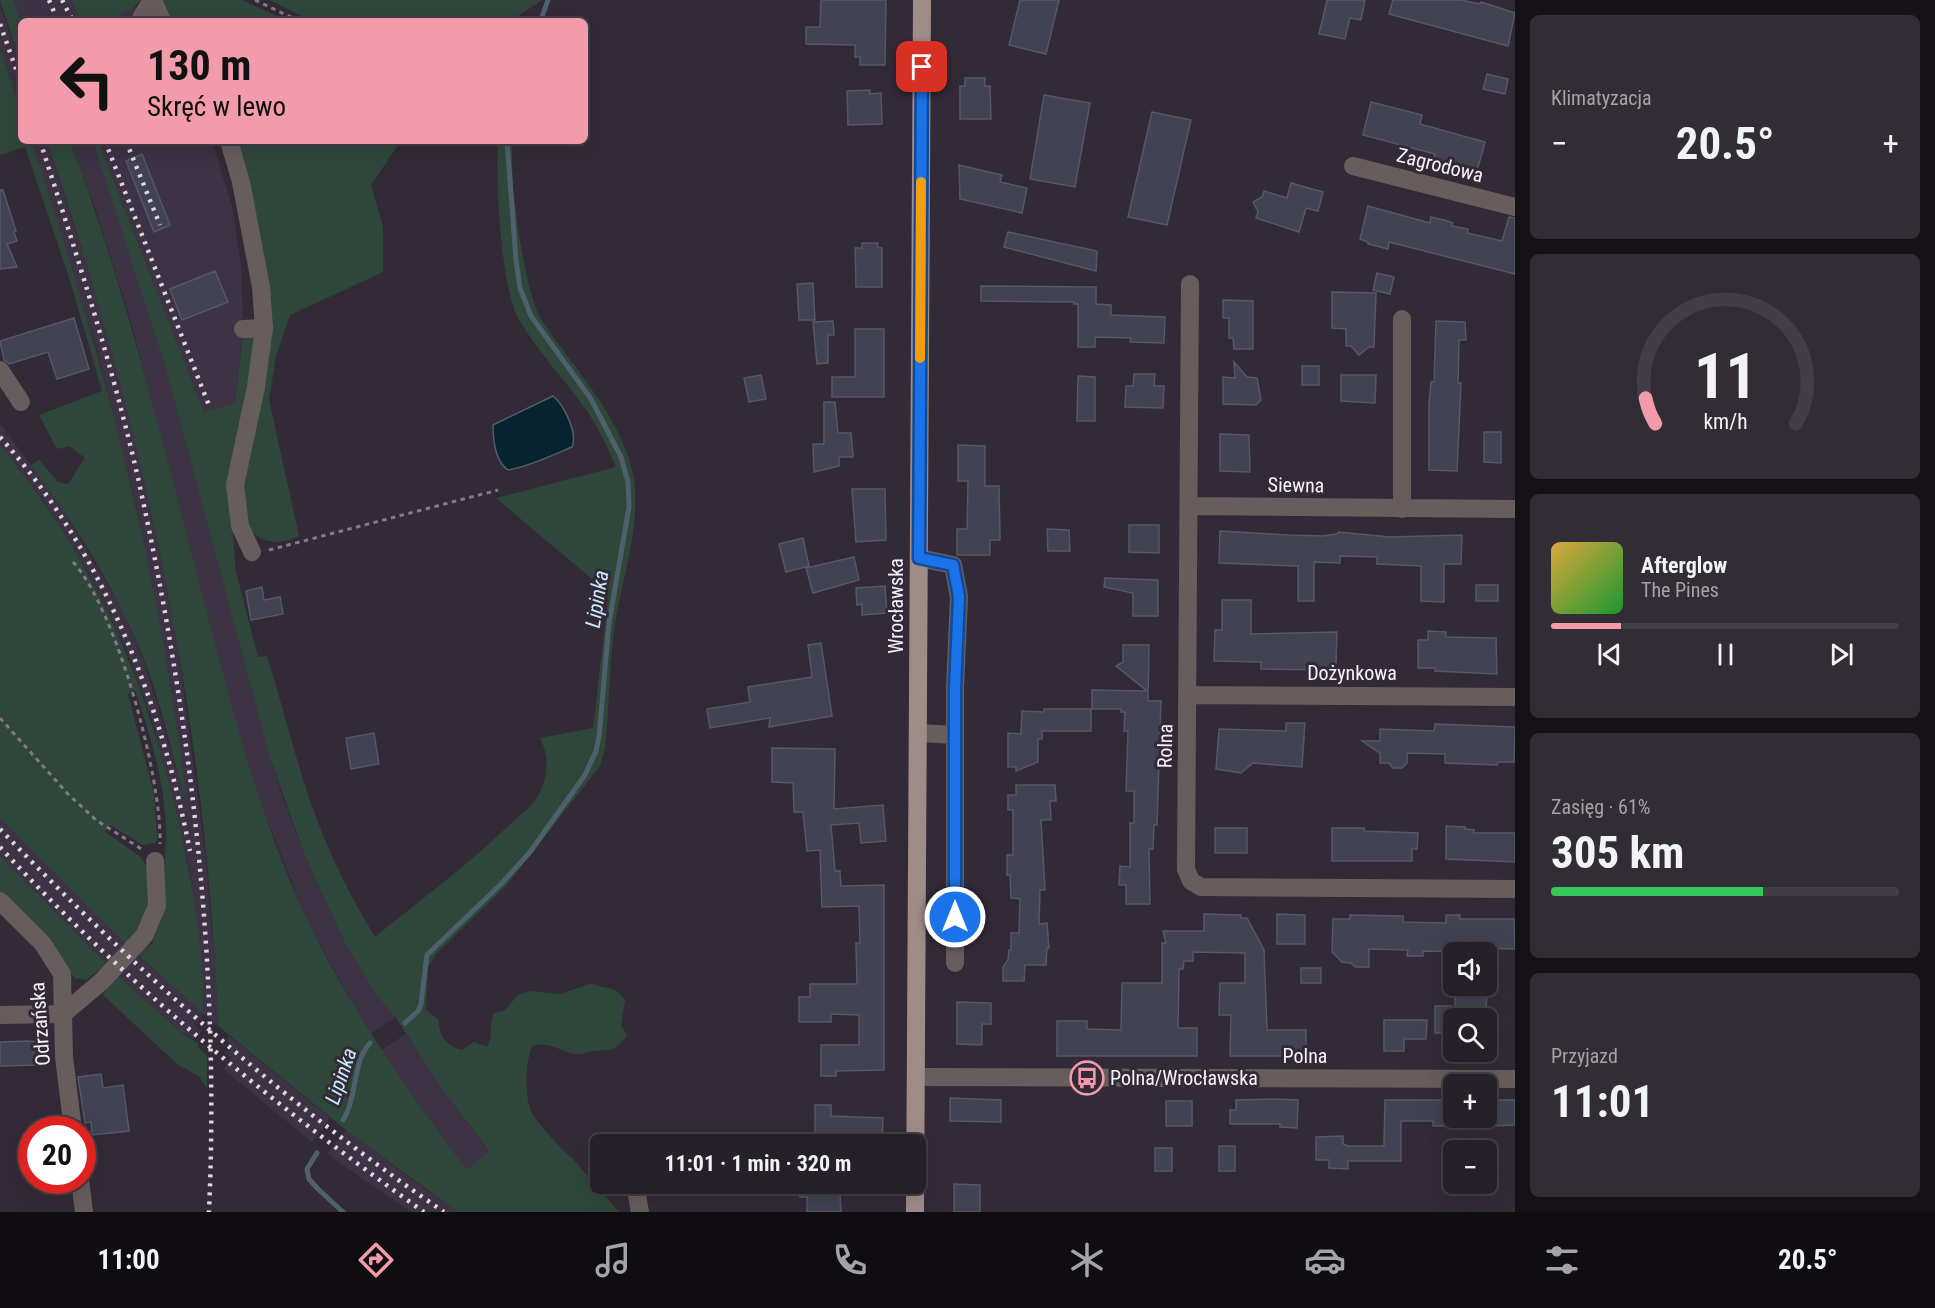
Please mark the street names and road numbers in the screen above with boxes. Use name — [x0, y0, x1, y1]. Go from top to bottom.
street label: Zagrodowa — [1394, 143, 1486, 187]
street label: Siewna — [1267, 473, 1325, 497]
street label: Wrocławska — [884, 558, 908, 654]
street label: Dożynkowa — [1307, 661, 1397, 685]
street label: Rolna — [1153, 724, 1177, 768]
street label: Odrzańska — [25, 981, 55, 1067]
street label: Polna — [1283, 1044, 1327, 1068]

